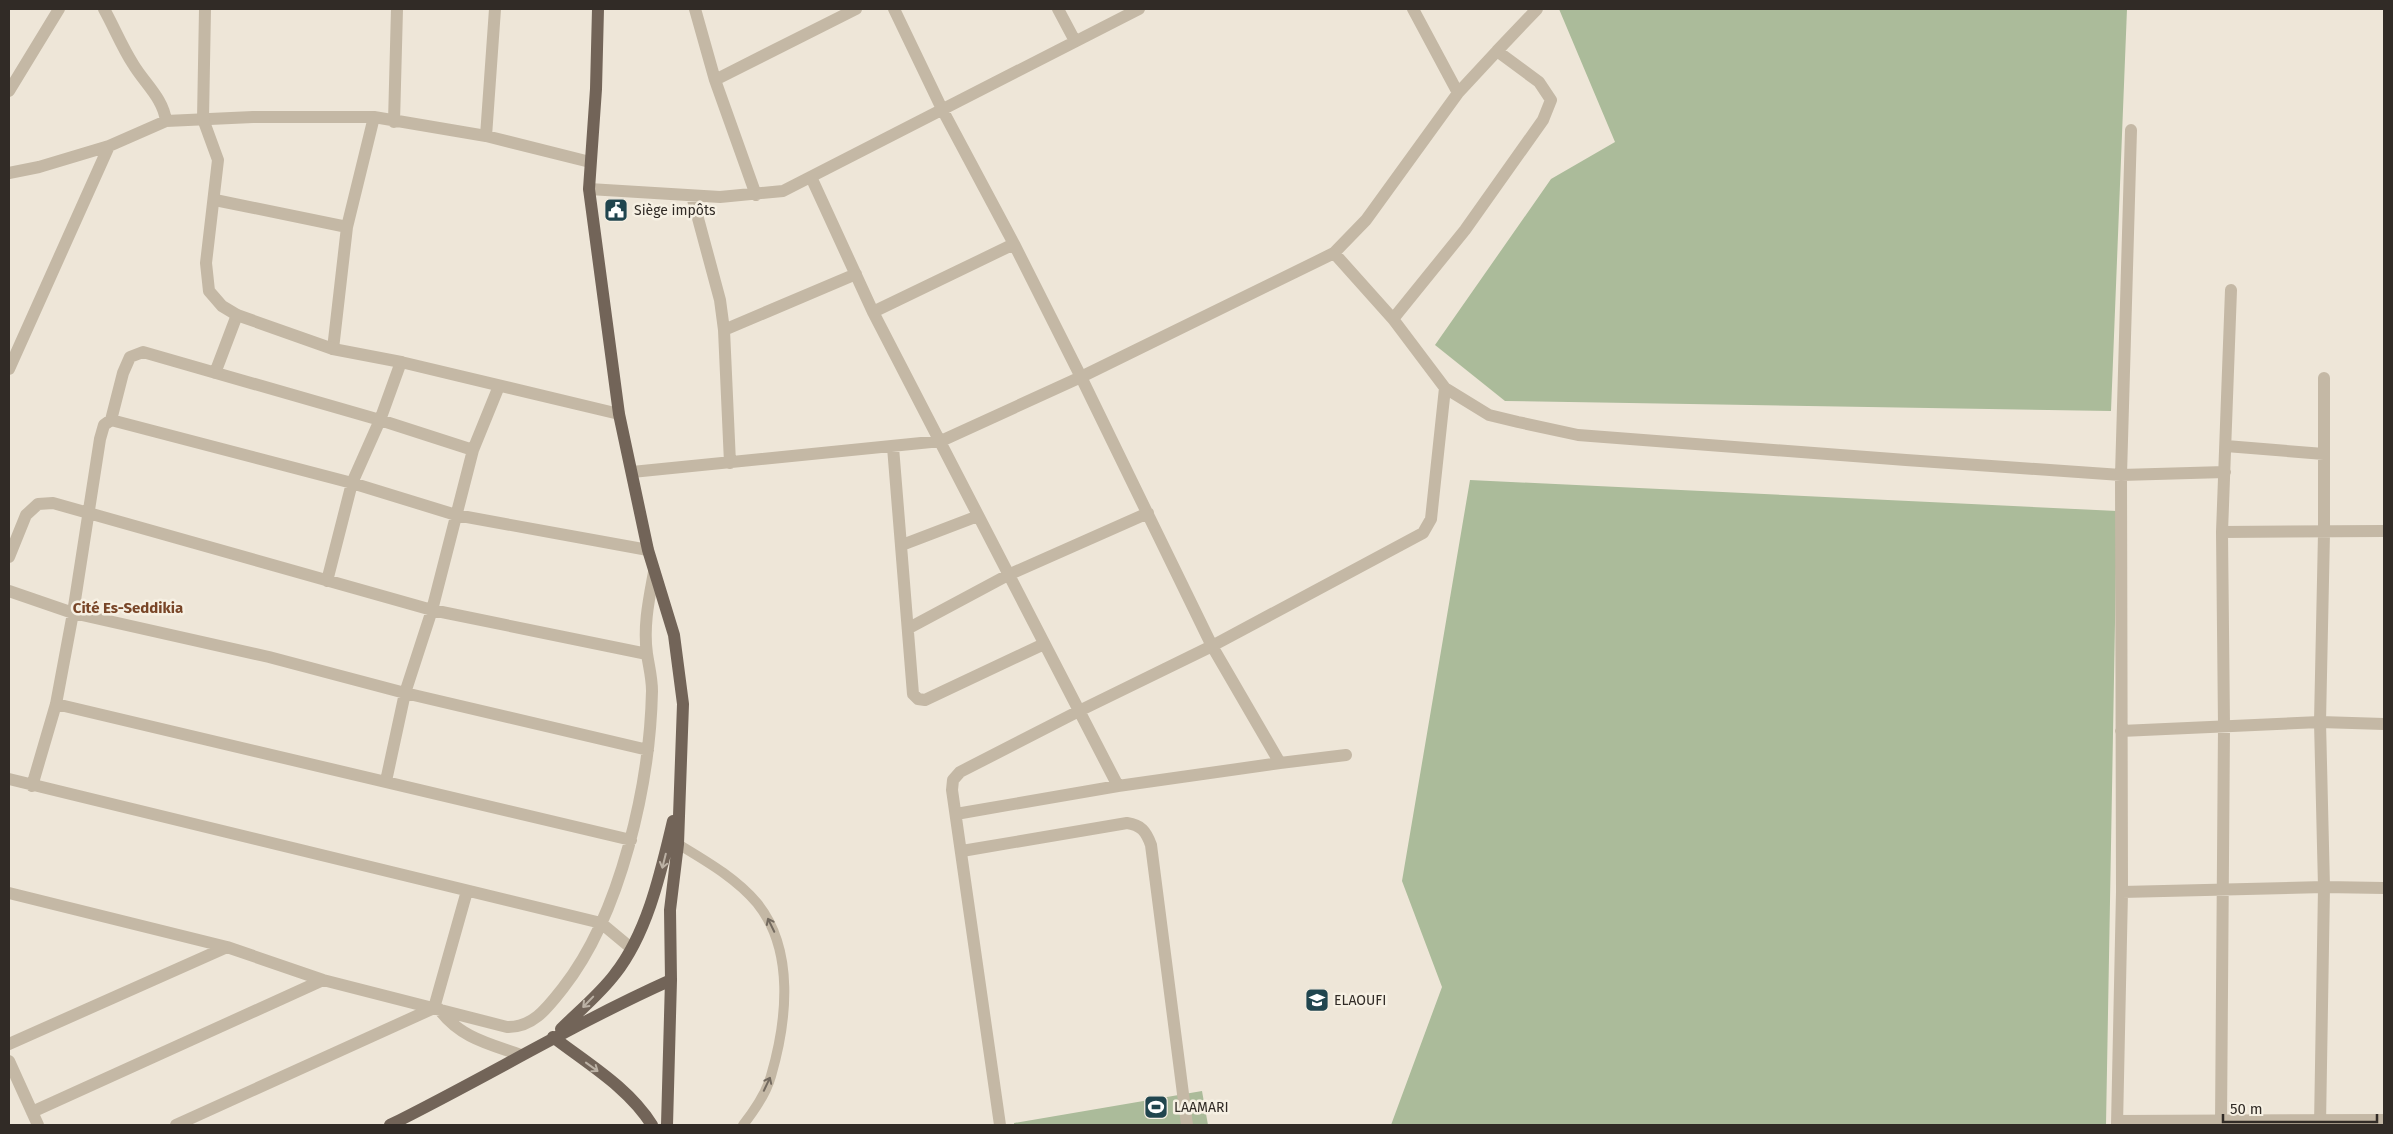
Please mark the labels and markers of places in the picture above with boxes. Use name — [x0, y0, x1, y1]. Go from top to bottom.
public building icon: Siège impôts — [603, 197, 629, 223]
place label: Siège impôts — [634, 202, 716, 219]
school or university icon: ELAOUFI — [1304, 987, 1330, 1013]
place label: ELAOUFI — [1334, 992, 1386, 1009]
sports icon: LAAMARI — [1143, 1094, 1169, 1120]
place label: LAAMARI — [1174, 1099, 1229, 1116]

